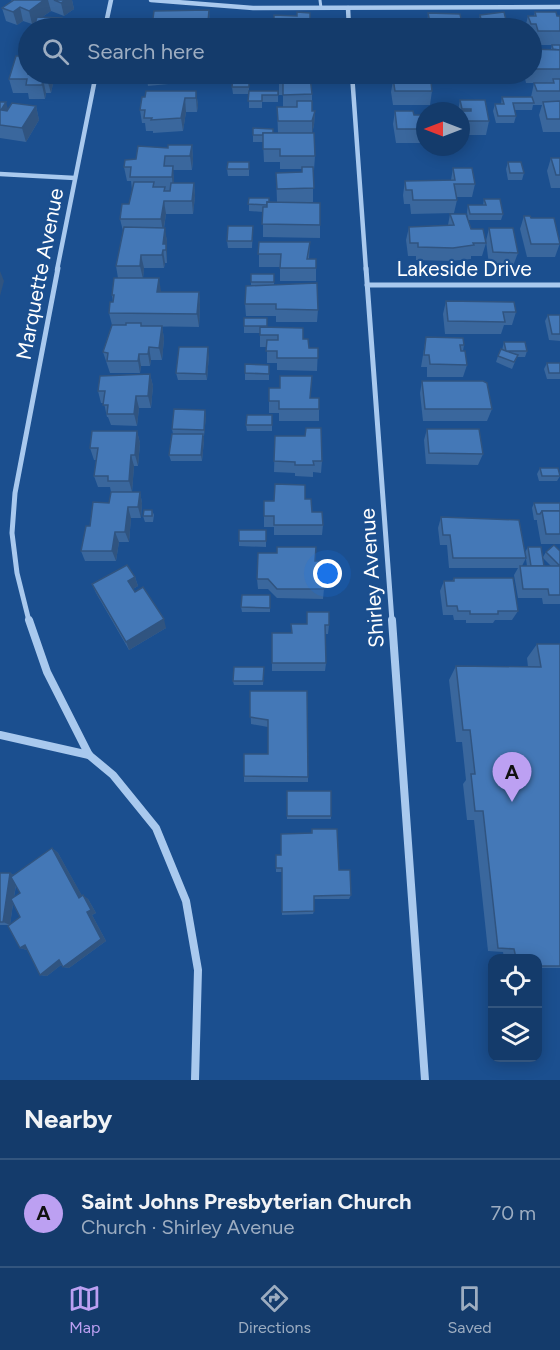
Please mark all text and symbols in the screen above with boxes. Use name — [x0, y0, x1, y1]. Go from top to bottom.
search box — [18, 18, 542, 84]
icon: search — [39, 35, 72, 68]
text: Search here — [87, 38, 205, 65]
north arrow — [416, 102, 470, 156]
street label: Marquette Avenue — [11, 186, 68, 362]
street label: Lakeside Drive — [396, 256, 532, 281]
street label: Shirley Avenue — [354, 508, 389, 649]
your location — [313, 559, 342, 588]
pin: A — [492, 752, 532, 802]
map controls — [488, 954, 542, 1062]
button: locate — [488, 954, 542, 1008]
button: layers — [488, 1008, 542, 1062]
text: Nearby — [24, 1103, 112, 1135]
text: Saint Johns Presbyterian Church — [81, 1188, 411, 1215]
text: A — [36, 1201, 51, 1225]
text: 70 m — [490, 1201, 536, 1225]
text: Church · Shirley Avenue — [81, 1215, 294, 1239]
tab: Map — [68, 1282, 101, 1337]
tab: Directions — [238, 1282, 311, 1337]
tab: Saved — [448, 1282, 492, 1337]

